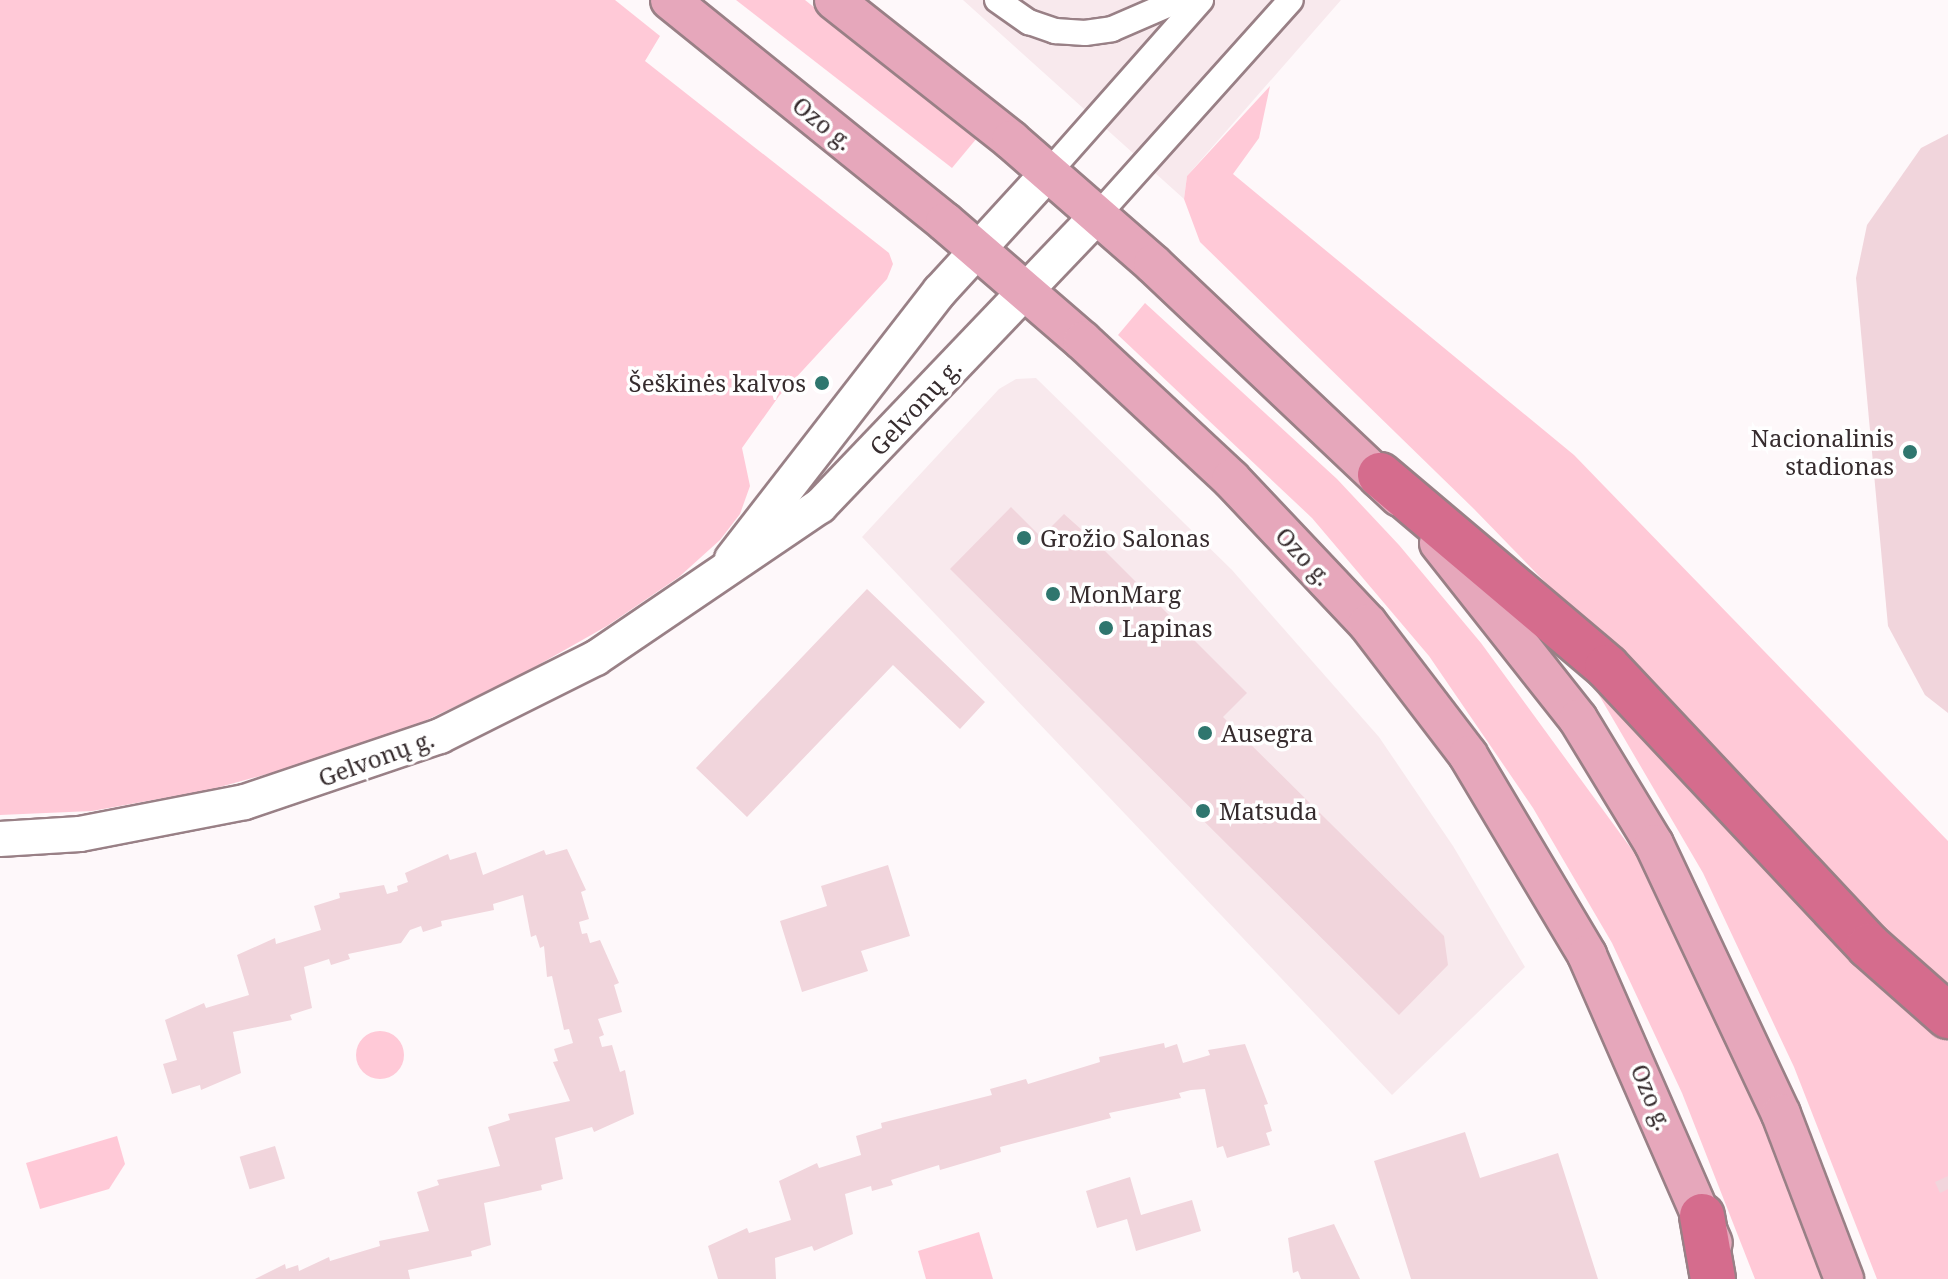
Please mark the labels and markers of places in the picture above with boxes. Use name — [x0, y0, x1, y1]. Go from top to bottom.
place label: Šeškinės kalvos — [629, 369, 806, 397]
marker: Šeškinės kalvos — [813, 374, 831, 392]
place label: Nacionalinis stadionas — [1751, 424, 1894, 480]
marker: Nacionalinis stadionas — [1901, 443, 1919, 461]
place label: Grožio Salonas — [1040, 524, 1210, 552]
marker: Grožio Salonas — [1015, 529, 1033, 547]
place label: MonMarg — [1069, 580, 1181, 608]
marker: MonMarg — [1044, 585, 1062, 603]
place label: Lapinas — [1122, 614, 1213, 642]
marker: Lapinas — [1097, 619, 1115, 637]
place label: Ausegra — [1221, 719, 1314, 747]
marker: Ausegra — [1196, 724, 1214, 742]
place label: Matsuda — [1219, 797, 1318, 825]
marker: Matsuda — [1194, 802, 1212, 820]

